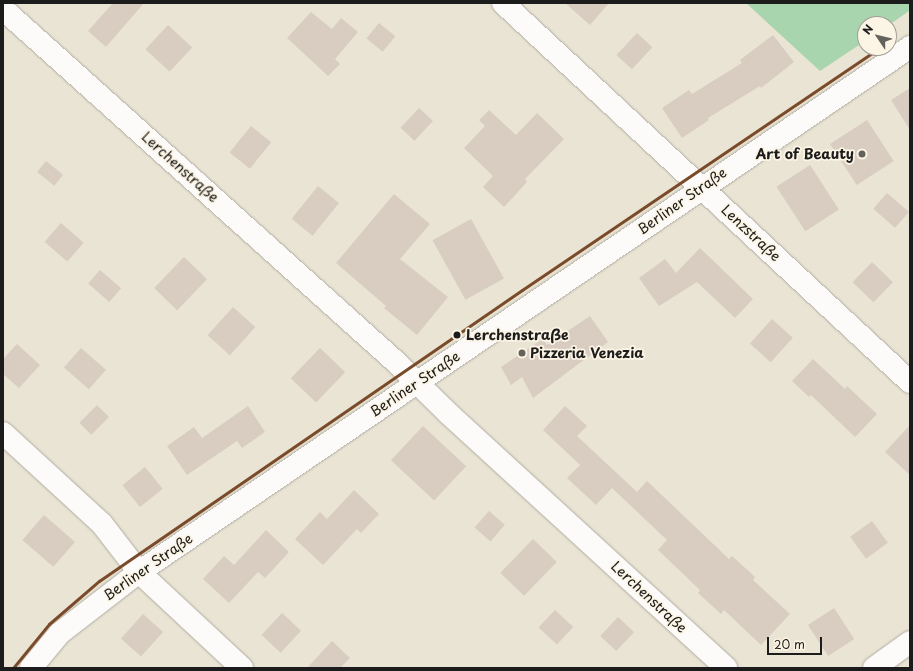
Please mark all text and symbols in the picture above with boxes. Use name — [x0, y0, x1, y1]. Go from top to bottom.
north arrow — [857, 16, 897, 56]
text: N — [858, 21, 877, 38]
street label: Lerchenstraße — [138, 128, 222, 206]
place label: Art of Beauty — [754, 146, 854, 162]
marker: Art of Beauty — [857, 149, 867, 159]
street label: Berliner Straße — [634, 164, 730, 238]
street label: Lenzstraße — [718, 201, 784, 265]
place label: Lerchenstraße — [466, 327, 569, 343]
marker: Lerchenstraße — [451, 329, 463, 341]
place label: Pizzeria Venezia — [530, 345, 644, 361]
street label: Berliner Straße — [367, 348, 463, 420]
marker: Pizzeria Venezia — [517, 348, 527, 358]
street label: Berliner Straße — [100, 530, 196, 604]
street label: Lerchenstraße — [608, 558, 690, 636]
scale bar — [769, 629, 824, 655]
text: 20 m — [774, 635, 805, 653]

